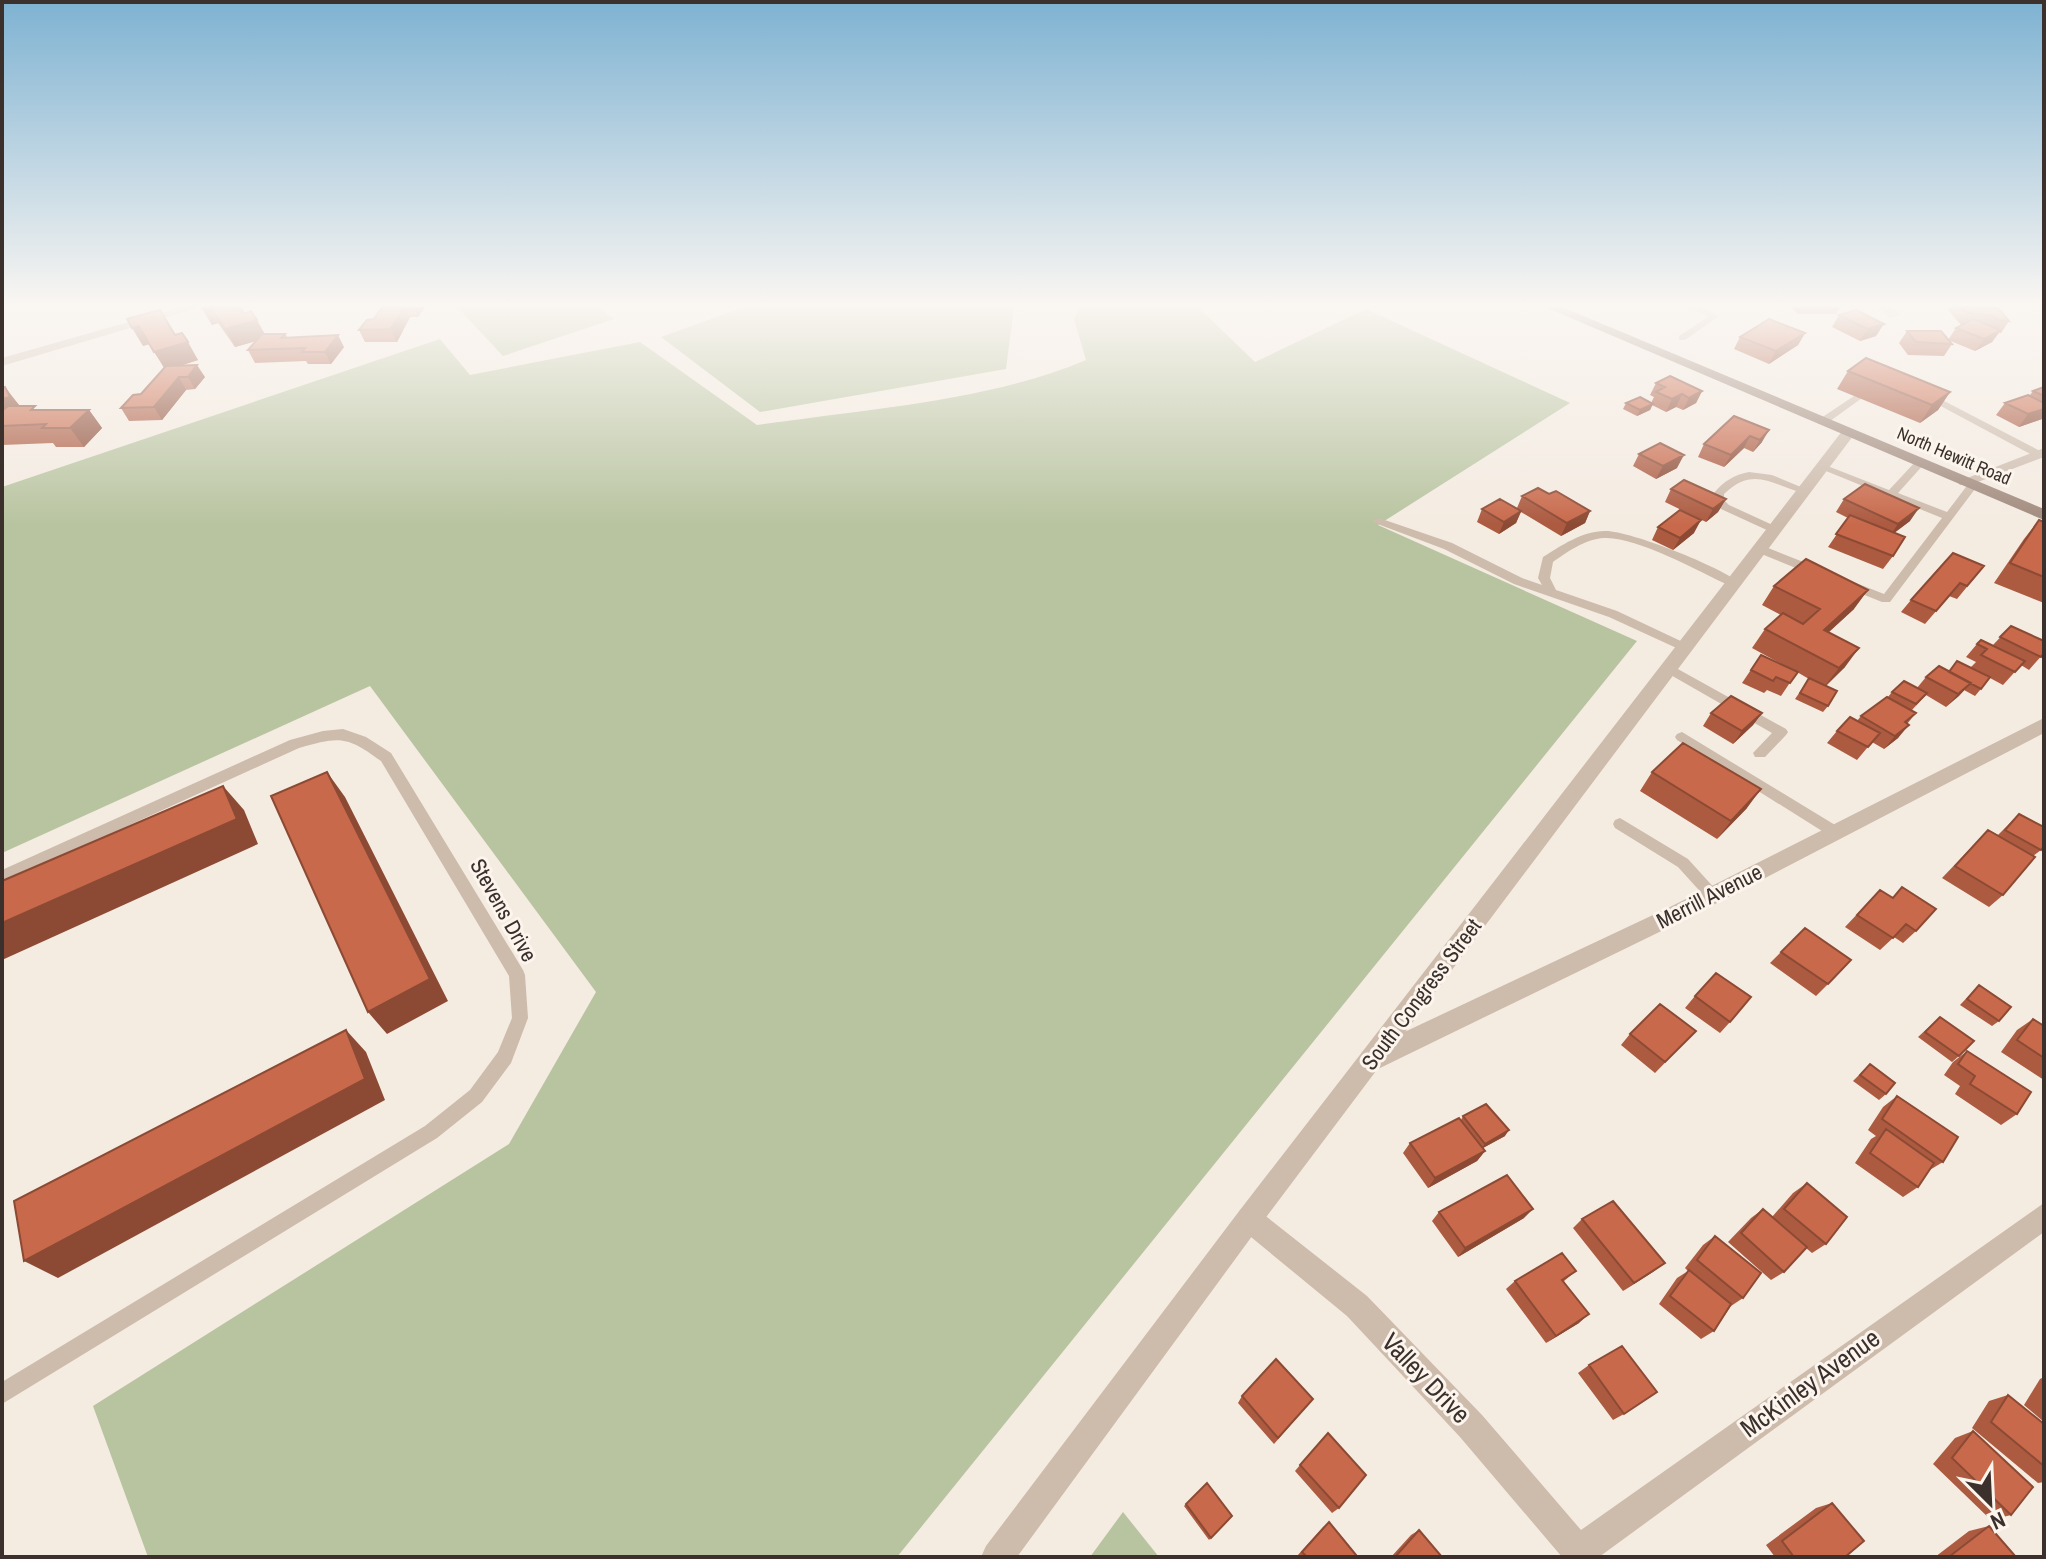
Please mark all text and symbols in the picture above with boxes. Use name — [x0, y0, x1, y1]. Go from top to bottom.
street label: North Hewitt Road — [1893, 420, 2015, 491]
street label: Stevens Drive — [463, 853, 545, 967]
street label: Merrill Avenue — [1651, 857, 1767, 935]
street label: South Congress Street — [1354, 912, 1488, 1076]
street label: McKinley Avenue — [1733, 1320, 1886, 1445]
street label: Valley Drive — [1374, 1325, 1478, 1431]
north arrow — [1950, 1463, 2030, 1543]
text: N — [1986, 1505, 2010, 1538]

